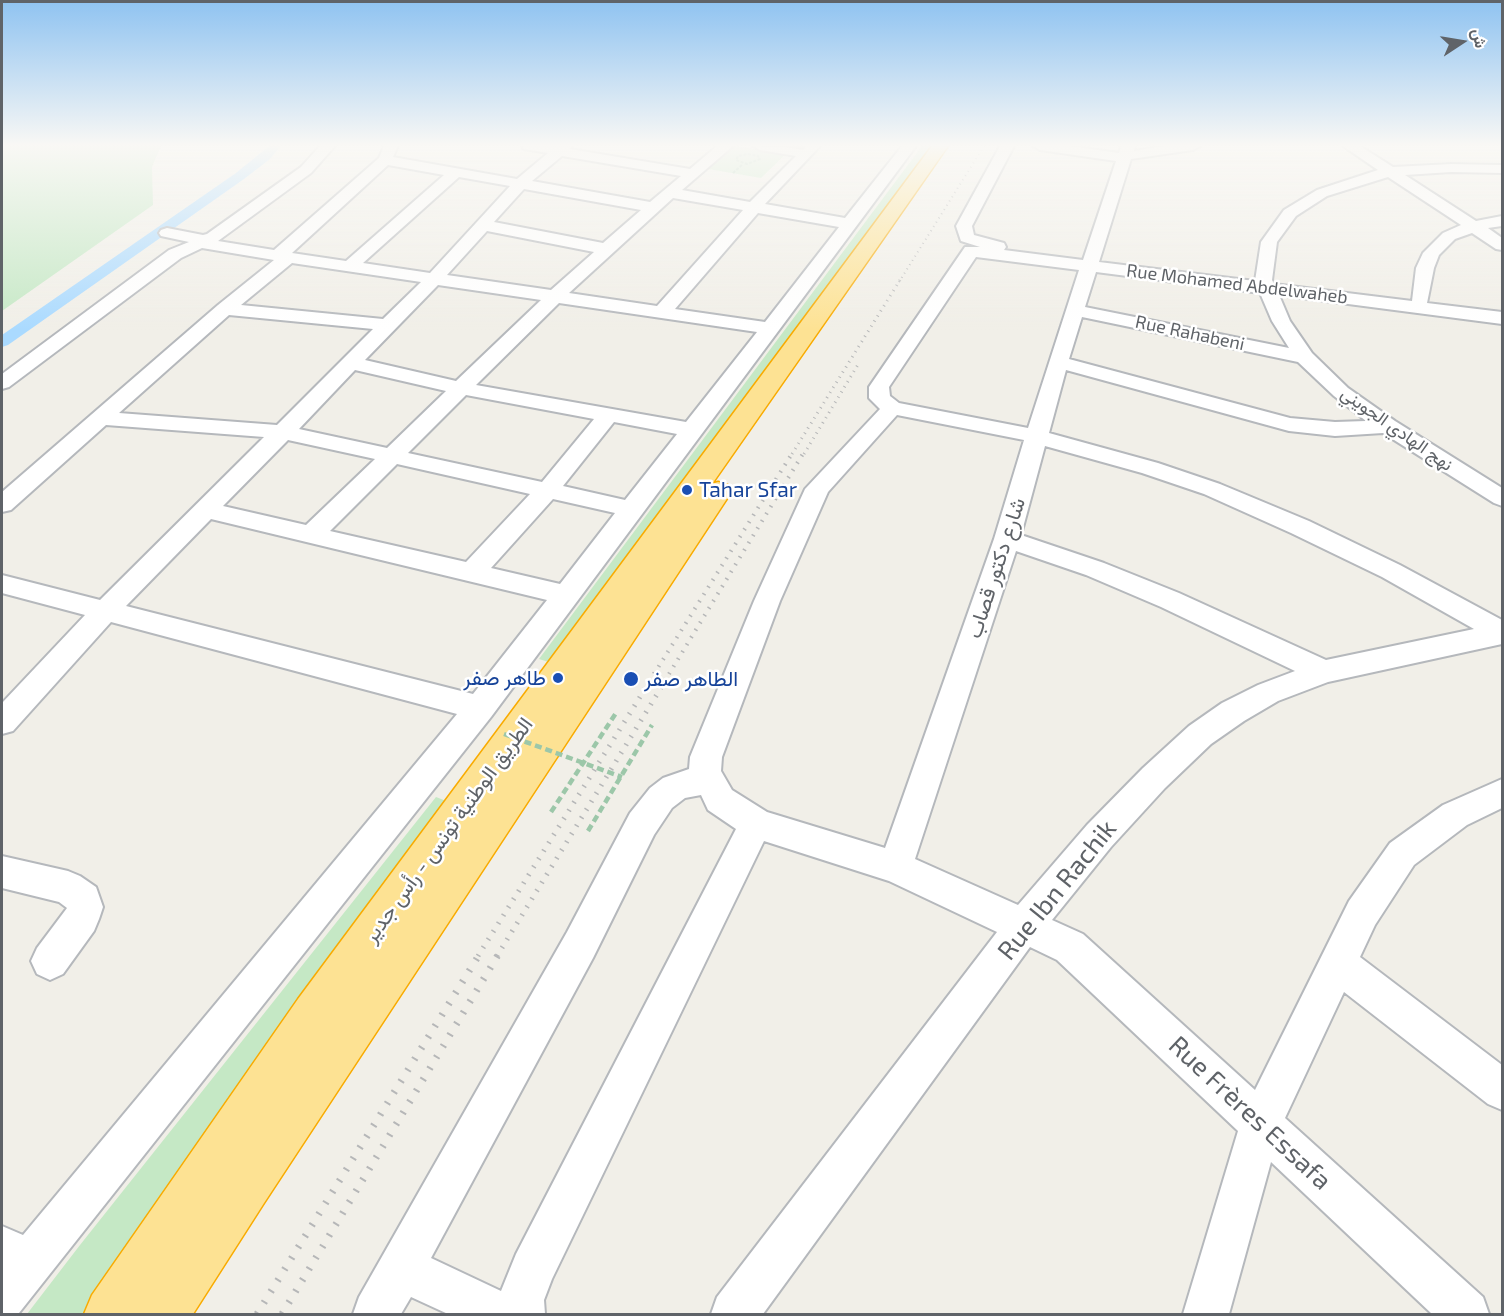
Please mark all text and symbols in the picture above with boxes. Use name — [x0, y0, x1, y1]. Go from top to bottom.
north arrow — [1432, 12, 1492, 72]
text: ش — [1469, 27, 1491, 50]
street label: Rue Mohamed Abdelwaheb — [1125, 260, 1349, 308]
street label: Rue Rahabeni — [1133, 311, 1247, 355]
street label: نهج الهادي الجويني — [1337, 382, 1457, 476]
place label: Tahar Sfar — [699, 477, 797, 503]
marker: Tahar Sfar — [680, 483, 694, 497]
street label: شارع دكتور قصاب — [961, 495, 1031, 641]
place label: طاهر صفر — [463, 665, 546, 691]
place label: الطاهر صفر — [644, 666, 738, 692]
marker: الطاهر صفر — [622, 670, 640, 688]
marker: طاهر صفر — [551, 671, 565, 685]
street label: الطريق الوطنية تونس - رأس جدير — [358, 713, 538, 947]
street label: Rue Ibn Rachik — [991, 814, 1123, 966]
street label: Rue Frères Essafa — [1162, 1030, 1338, 1196]

